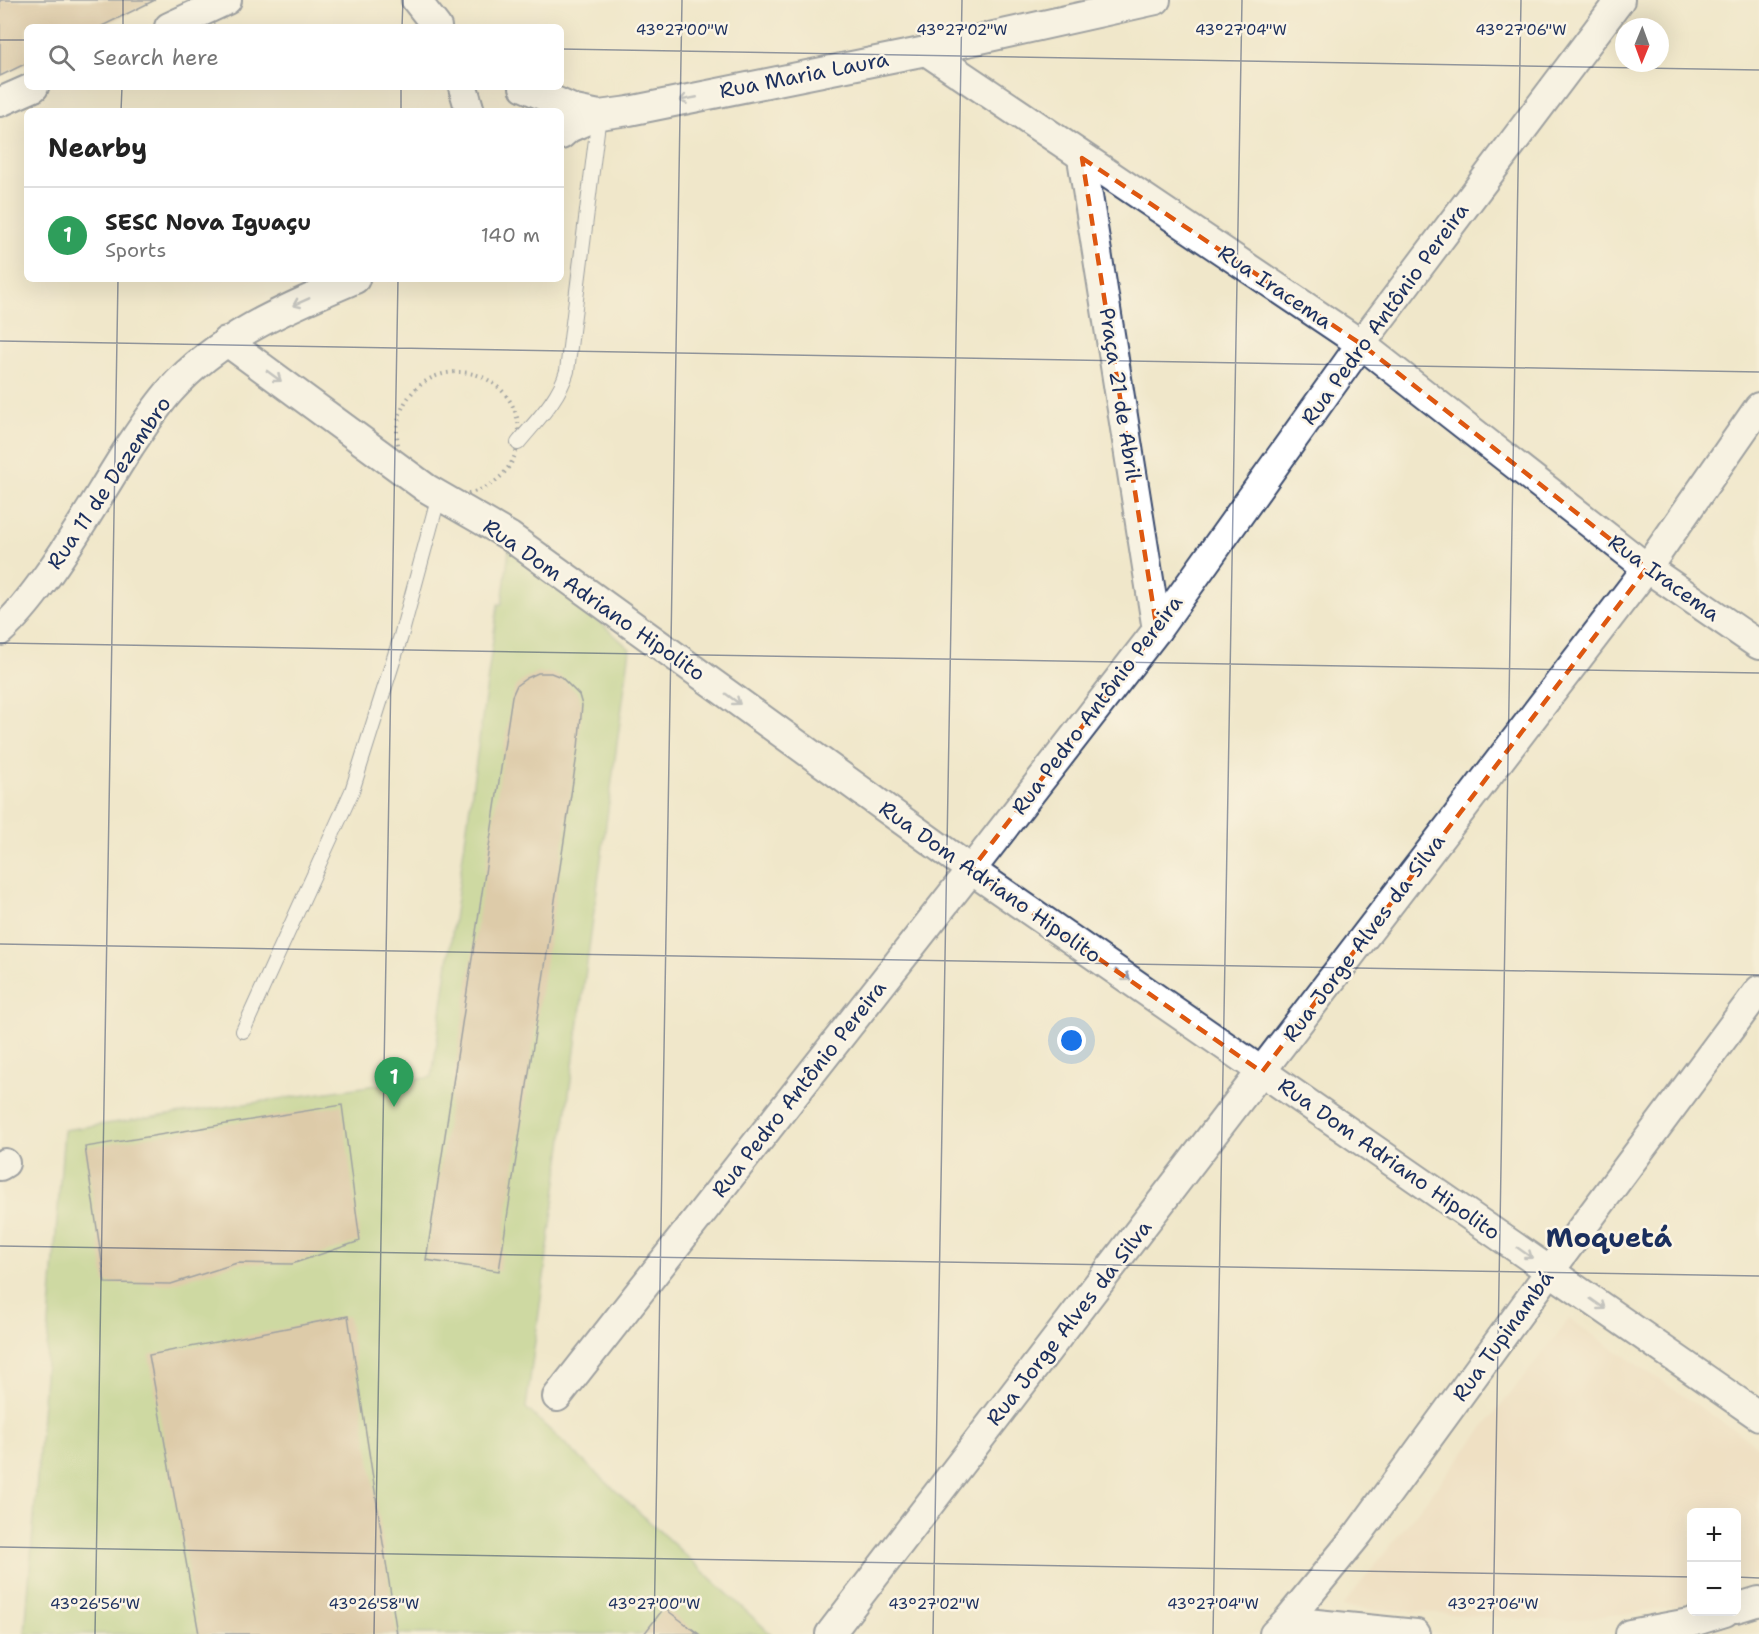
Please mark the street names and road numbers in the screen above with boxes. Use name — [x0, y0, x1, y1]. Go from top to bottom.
street label: Rua Maria Laura — [717, 45, 891, 105]
street label: Rua Pedro Antônio Pereira — [1295, 197, 1475, 431]
street label: Rua Iracema — [1213, 239, 1337, 335]
street label: Praça 21 de Abril — [1093, 306, 1148, 483]
street label: Rua 11 de Dezembro — [41, 391, 177, 575]
street label: Rua Dom Adriano Hipolito — [477, 512, 711, 688]
street label: Rua Iracema — [1603, 528, 1725, 628]
street label: Rua Pedro Antônio Pereira — [1005, 589, 1189, 821]
street label: Rua Dom Adriano Hipolito — [873, 794, 1107, 970]
street label: Rua Jorge Alves da Silva — [1276, 828, 1452, 1048]
street label: Rua Pedro Antônio Pereira — [705, 975, 893, 1203]
street label: Rua Dom Adriano Hipolito — [1272, 1071, 1506, 1247]
street label: Rua Jorge Alves da Silva — [980, 1214, 1158, 1432]
street label: Rua Tupinambá — [1446, 1265, 1560, 1407]

